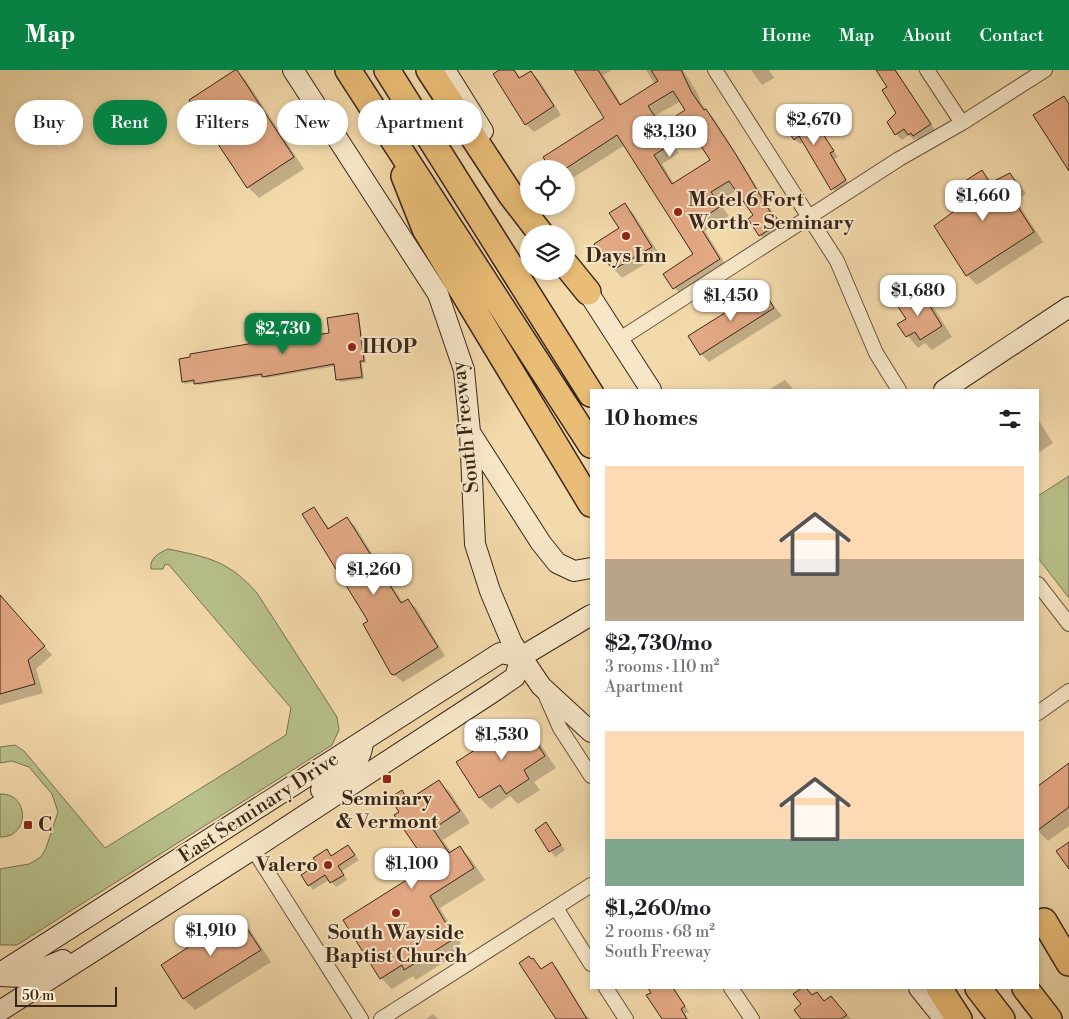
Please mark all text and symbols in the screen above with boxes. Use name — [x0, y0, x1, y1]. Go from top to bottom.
text: Map — [25, 20, 75, 50]
text: Home — [762, 24, 811, 47]
text: Map — [839, 24, 875, 47]
text: About — [903, 24, 952, 47]
text: Contact — [980, 24, 1044, 47]
chip: Buy — [15, 100, 83, 145]
chip: Rent — [93, 100, 167, 145]
chip: Filters — [177, 100, 267, 145]
chip: New — [277, 100, 348, 145]
chip: Apartment — [358, 100, 482, 145]
pin: $2,670 — [773, 104, 855, 146]
text: $2,670 — [787, 110, 841, 130]
pin: $3,130 — [629, 116, 711, 158]
text: $3,130 — [643, 122, 697, 142]
map controls — [520, 160, 575, 280]
button: locate — [520, 160, 575, 215]
pin: $1,660 — [942, 180, 1024, 222]
text: $1,660 — [956, 186, 1010, 206]
place label: Motel 6 Fort Worth - Seminary — [687, 188, 855, 236]
marker: Motel 6 Fort Worth - Seminary — [672, 206, 684, 218]
button: layers — [520, 225, 575, 280]
marker: Days Inn — [620, 230, 632, 242]
place label: Days Inn — [585, 244, 667, 269]
pin: $1,680 — [877, 274, 959, 317]
pin: $1,450 — [690, 280, 772, 322]
text: $1,680 — [891, 281, 945, 301]
text: $1,450 — [704, 286, 758, 306]
pin: $2,730 — [242, 312, 324, 355]
text: $2,730 — [256, 319, 310, 339]
place label: IHOP — [362, 335, 417, 360]
marker: IHOP — [346, 341, 358, 353]
street label: South Freeway — [447, 359, 485, 494]
icon: filters — [996, 405, 1024, 433]
text: 10 homes — [605, 406, 698, 432]
icon: home — [770, 499, 860, 589]
pin: $1,260 — [333, 554, 415, 596]
text: $1,260 — [347, 560, 401, 580]
text: $2,730/mo — [605, 631, 713, 657]
text: 3 rooms · 110 m² — [605, 657, 719, 677]
text: Apartment — [605, 677, 684, 697]
pin: $1,530 — [461, 718, 543, 761]
text: $1,530 — [475, 725, 529, 745]
street label: East Seminary Drive — [174, 747, 344, 869]
icon: home — [770, 764, 860, 854]
marker: Seminary & Vermont — [381, 773, 393, 785]
place label: Seminary & Vermont — [336, 787, 439, 835]
place label: C — [38, 813, 52, 838]
marker: C — [22, 819, 34, 831]
pin: $1,100 — [371, 848, 453, 890]
place label: Valero — [255, 853, 318, 878]
text: $1,100 — [386, 854, 438, 874]
marker: Valero — [322, 859, 334, 871]
text: $1,260/mo — [605, 896, 711, 922]
marker: South Wayside Baptist Church — [390, 907, 402, 919]
pin: $1,910 — [170, 914, 252, 957]
text: $1,910 — [186, 921, 236, 941]
place label: South Wayside Baptist Church — [325, 921, 468, 969]
text: 2 rooms · 68 m² — [605, 922, 715, 942]
text: South Freeway — [605, 942, 711, 962]
scale bar — [15, 984, 118, 1007]
text: 50 m — [22, 987, 54, 1005]

